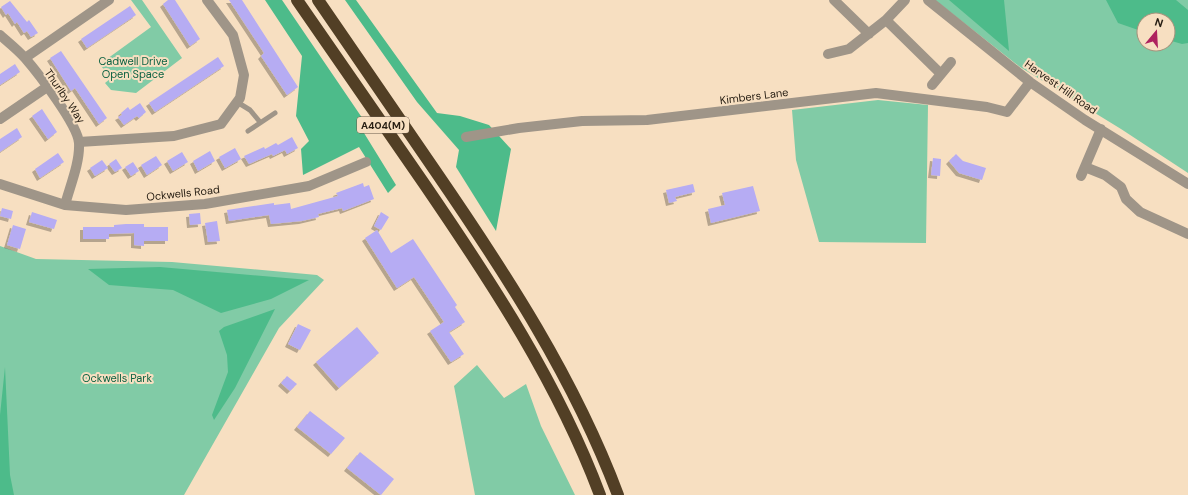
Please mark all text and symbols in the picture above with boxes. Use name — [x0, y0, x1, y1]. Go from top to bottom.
north arrow — [1136, 12, 1176, 52]
text: N — [1153, 15, 1165, 30]
park label: Cadwell Drive Open Space — [98, 54, 168, 81]
street label: Harvest Hill Road — [1022, 57, 1100, 117]
street label: Thurlby Way — [42, 66, 88, 126]
street label: Kimbers Lane — [719, 85, 789, 107]
road number: A404(M) — [357, 117, 409, 133]
street label: Ockwells Road — [146, 182, 221, 204]
park label: Ockwells Park — [82, 371, 152, 385]

